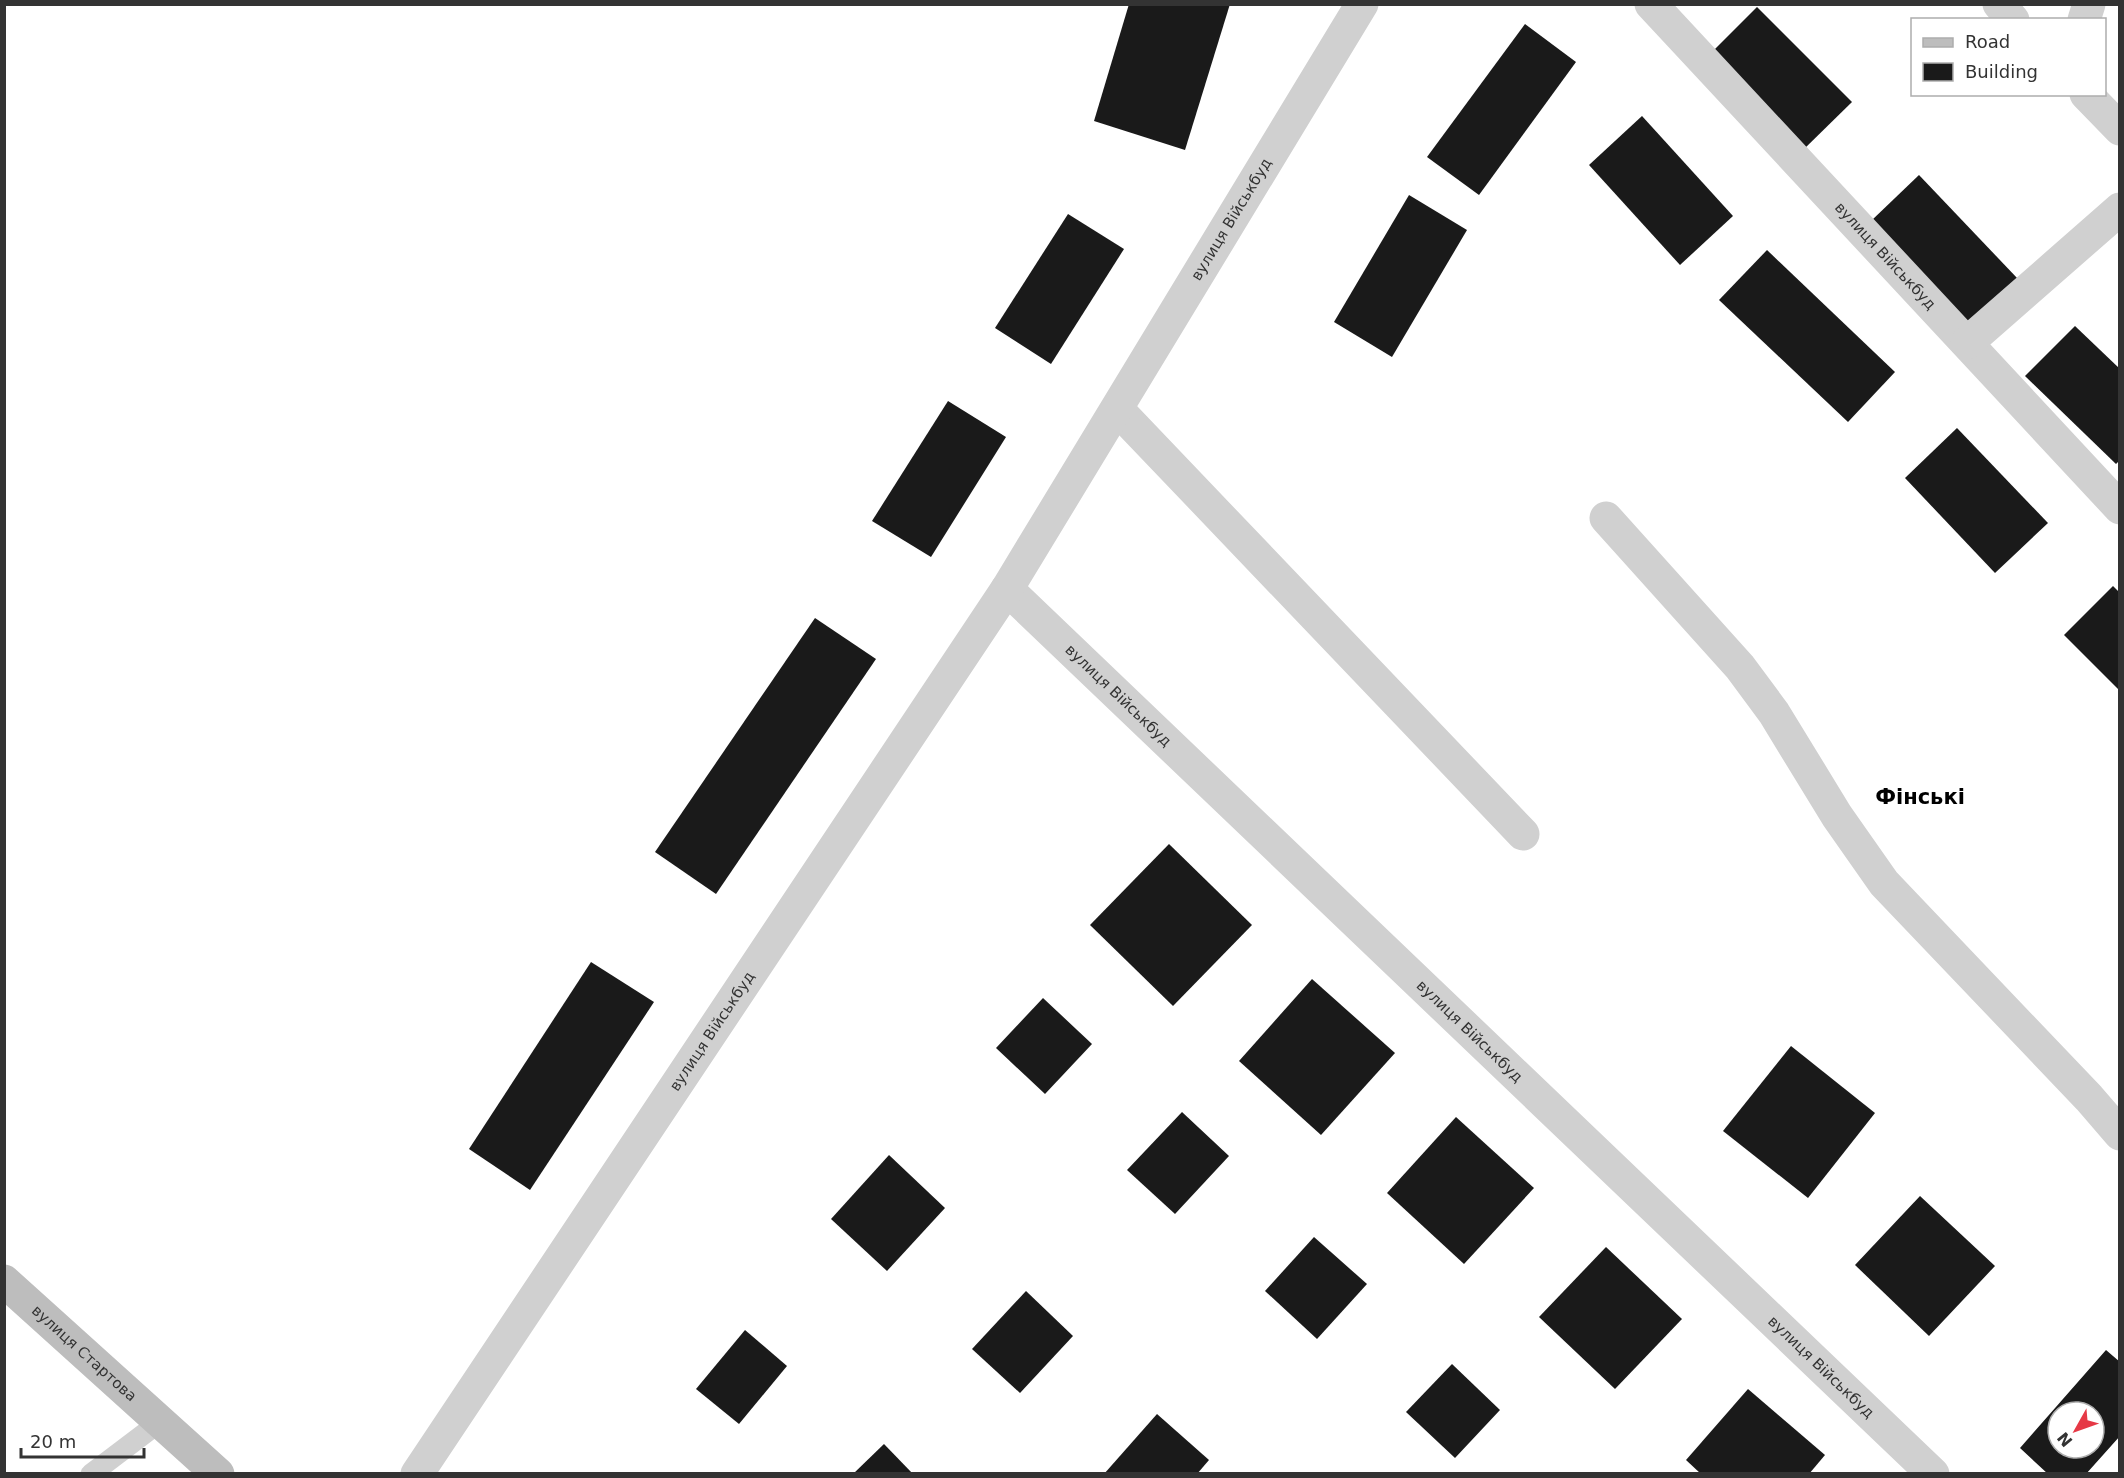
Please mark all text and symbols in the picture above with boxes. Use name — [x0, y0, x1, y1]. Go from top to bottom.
legend — [1911, 18, 2106, 96]
text: Road — [1965, 31, 2010, 52]
text: Building — [1965, 61, 2038, 82]
street label: вулиця Військбуд — [1187, 155, 1275, 284]
street label: вулиця Військбуд — [1831, 198, 1940, 313]
street label: вулиця Військбуд — [1062, 641, 1175, 750]
district label: Фінські — [1875, 785, 1965, 809]
street label: вулиця Військбуд — [666, 968, 758, 1095]
street label: вулиця Військбуд — [1413, 976, 1527, 1086]
street label: вулиця Стартова — [28, 1301, 140, 1405]
street label: вулиця Військбуд — [1764, 1312, 1878, 1422]
north arrow — [2046, 1400, 2106, 1460]
scale bar — [21, 1421, 144, 1459]
text: N — [2053, 1428, 2076, 1451]
text: 20 m — [30, 1431, 76, 1452]

